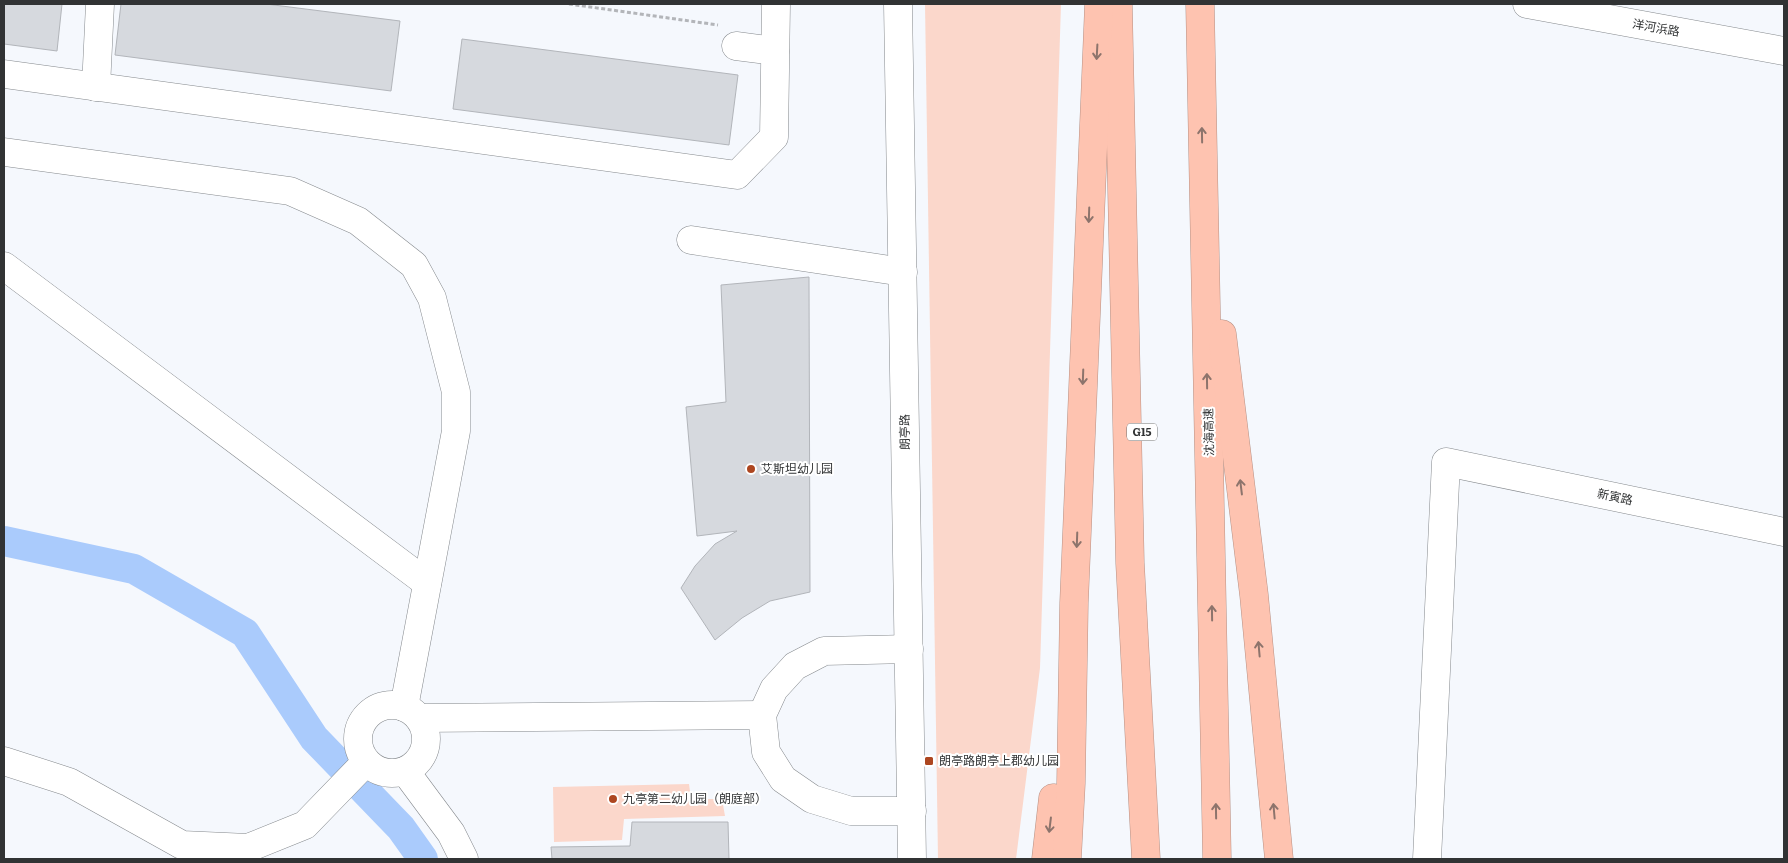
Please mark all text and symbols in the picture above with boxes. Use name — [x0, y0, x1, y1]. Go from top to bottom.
street label: 洋河浜路 — [1631, 14, 1681, 40]
one-way arrow — [1092, 44, 1101, 60]
one-way arrow — [1198, 127, 1207, 143]
one-way arrow — [1085, 207, 1094, 223]
one-way arrow — [1078, 368, 1088, 385]
one-way arrow — [1203, 373, 1212, 389]
street label: 沈海高速 — [1199, 408, 1217, 456]
street label: 朗亭路 — [895, 414, 913, 450]
road number: G15 — [1127, 424, 1157, 441]
place label: 艾斯坦幼儿园 — [761, 459, 833, 477]
marker: 艾斯坦幼儿园 — [745, 463, 757, 475]
one-way arrow — [1236, 480, 1246, 496]
street label: 新寅路 — [1596, 483, 1635, 509]
one-way arrow — [1072, 531, 1081, 547]
one-way arrow — [1208, 605, 1217, 621]
one-way arrow — [1255, 641, 1264, 657]
place label: 朗亭路朗亭上郡幼儿园 — [939, 751, 1059, 769]
marker: 朗亭路朗亭上郡幼儿园 — [923, 755, 935, 767]
place label: 九亭第二幼儿园（朗庭部） — [623, 789, 767, 807]
marker: 九亭第二幼儿园（朗庭部） — [607, 793, 619, 805]
one-way arrow — [1212, 803, 1221, 819]
one-way arrow — [1270, 803, 1279, 819]
one-way arrow — [1045, 817, 1055, 833]

